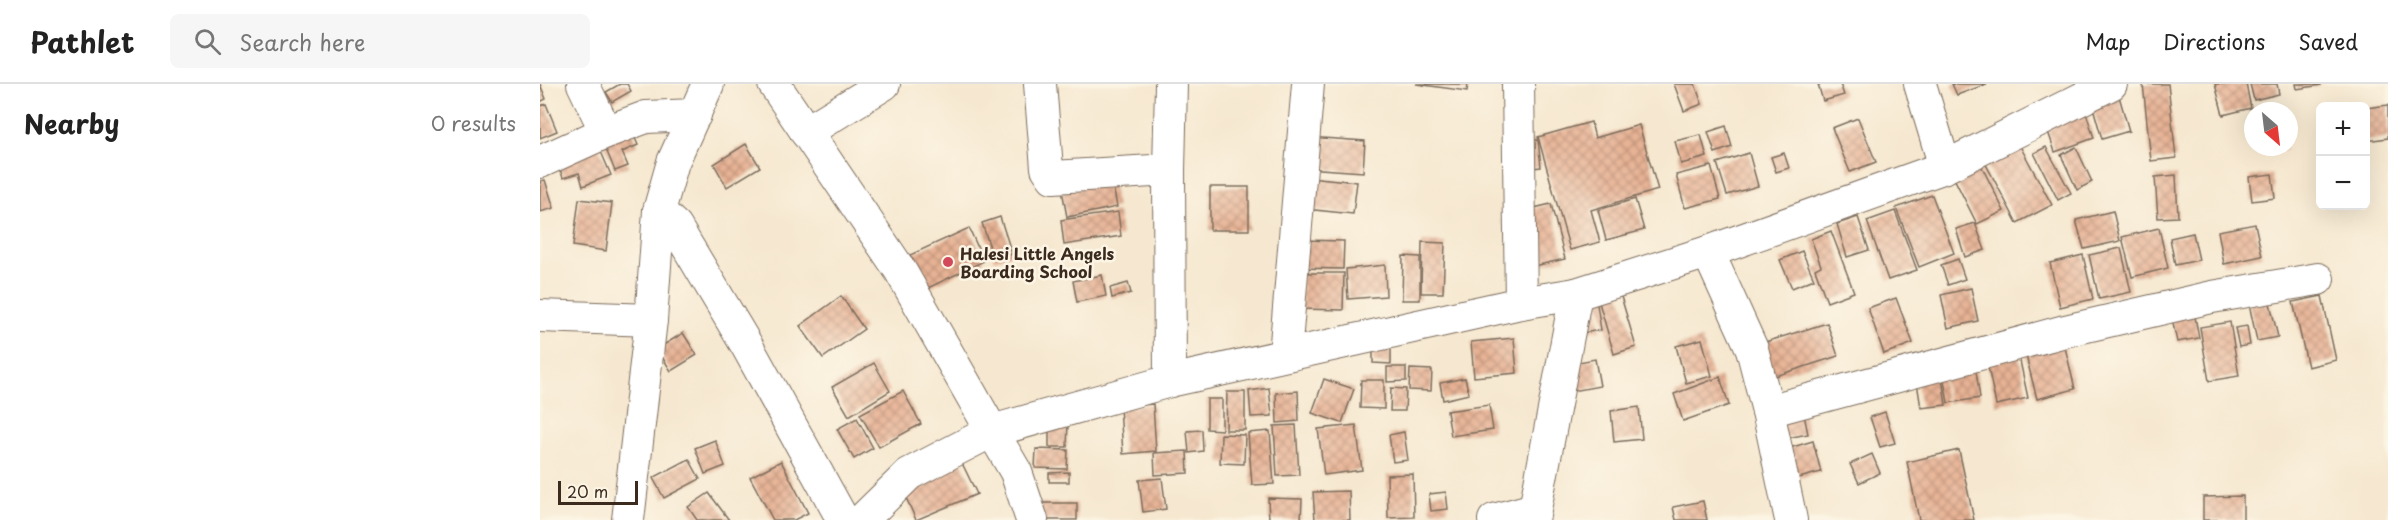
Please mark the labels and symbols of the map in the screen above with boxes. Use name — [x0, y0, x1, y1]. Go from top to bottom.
north arrow — [2244, 102, 2298, 156]
place label: Halesi Little Angels Boarding School — [960, 241, 1114, 283]
marker: Halesi Little Angels Boarding School — [941, 255, 955, 269]
scale bar — [558, 478, 638, 506]

